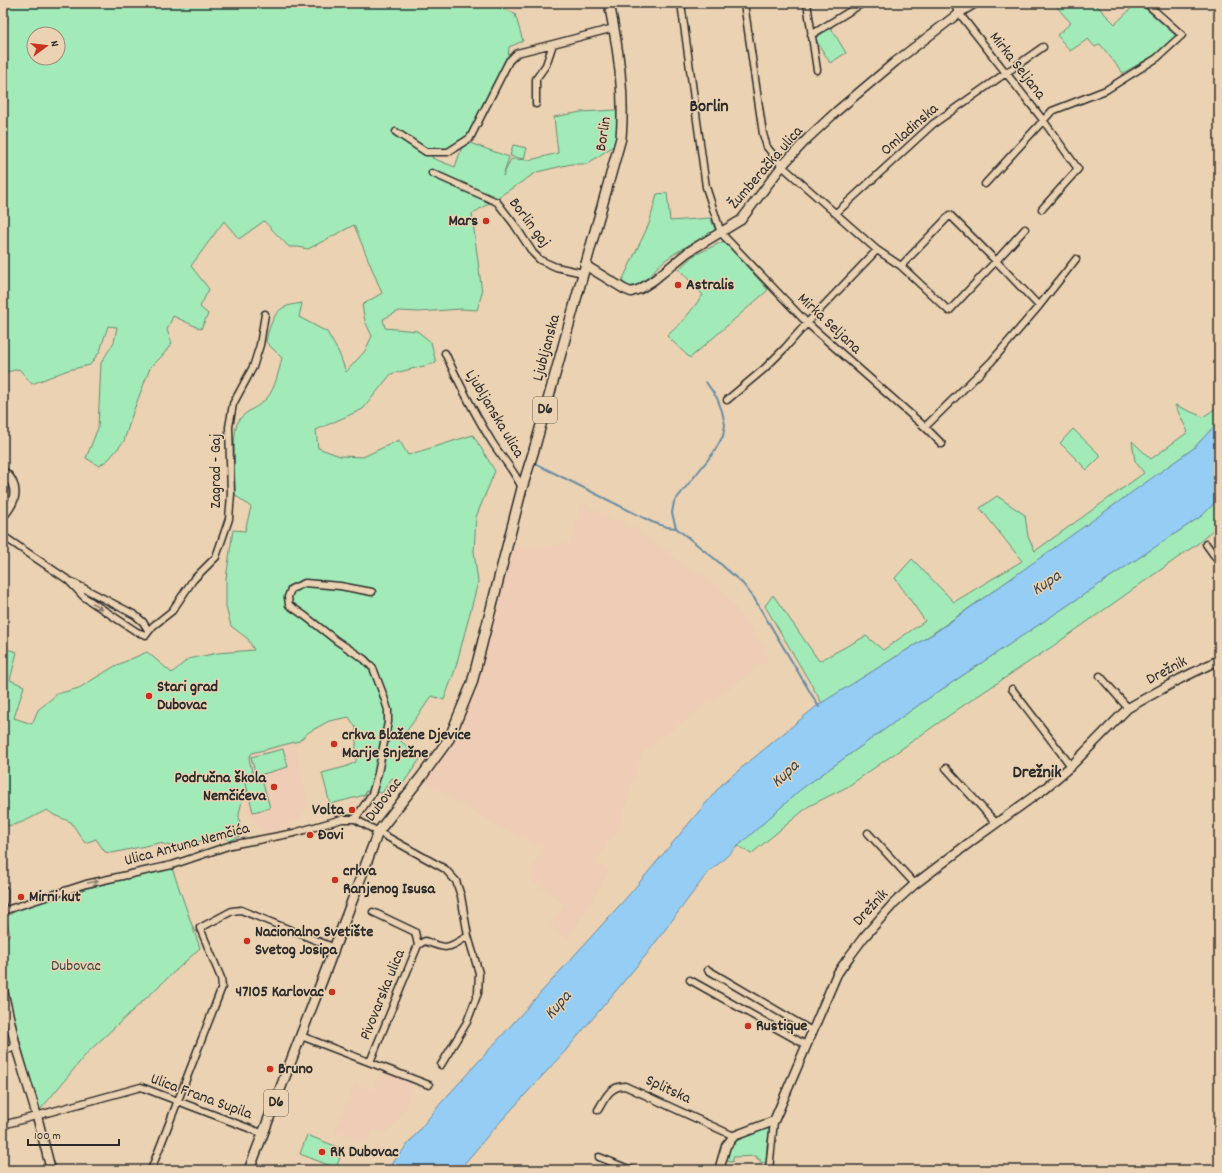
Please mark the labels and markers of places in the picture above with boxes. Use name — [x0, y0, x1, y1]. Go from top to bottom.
place label: Mars — [448, 210, 478, 233]
marker: Mars — [481, 216, 491, 226]
place label: Astralis — [686, 274, 735, 297]
marker: Astralis — [673, 280, 683, 290]
place label: Stari grad Dubovac — [157, 676, 218, 717]
marker: Stari grad Dubovac — [144, 691, 154, 701]
place label: crkva Blažene Djevice Marije Snježne — [342, 724, 471, 765]
marker: crkva Blažene Djevice Marije Snježne — [329, 739, 339, 749]
place label: Područna škola Nemčićeva — [174, 767, 267, 808]
marker: Područna škola Nemčićeva — [269, 782, 279, 792]
place label: Volta — [312, 799, 345, 822]
marker: Volta — [347, 805, 357, 815]
place label: Đovi — [317, 824, 343, 847]
marker: Đovi — [305, 830, 315, 840]
place label: crkva Ranjenog Isusa — [343, 860, 436, 901]
marker: crkva Ranjenog Isusa — [330, 875, 340, 885]
place label: Mirni kut — [29, 886, 81, 909]
marker: Mirni kut — [16, 892, 26, 902]
place label: Nacionalno Svetište Svetog Josipa — [255, 921, 373, 962]
marker: Nacionalno Svetište Svetog Josipa — [242, 936, 252, 946]
place label: 47105 Karlovac — [236, 981, 325, 1004]
marker: 47105 Karlovac — [327, 987, 337, 997]
place label: Rustique — [756, 1015, 807, 1038]
marker: Rustique — [743, 1021, 753, 1031]
place label: Bruno — [278, 1058, 313, 1081]
marker: Bruno — [265, 1064, 275, 1074]
place label: RK Dubovac — [330, 1141, 399, 1164]
marker: RK Dubovac — [317, 1147, 327, 1157]

